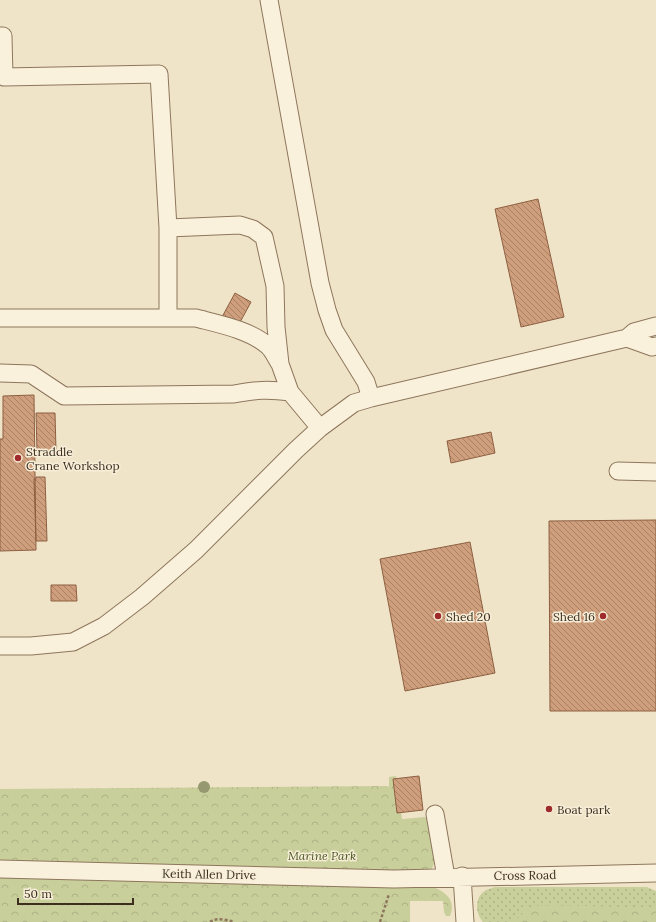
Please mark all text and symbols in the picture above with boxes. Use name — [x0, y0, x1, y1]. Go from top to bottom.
place label: Straddle Crane Workshop — [26, 444, 120, 473]
marker: Straddle Crane Workshop — [13, 453, 23, 463]
place label: Shed 20 — [446, 609, 491, 624]
place label: Shed 16 — [553, 609, 595, 624]
marker: Shed 20 — [433, 611, 443, 621]
marker: Shed 16 — [598, 611, 608, 621]
place label: Boat park — [557, 802, 611, 817]
marker: Boat park — [544, 804, 554, 814]
park label: Marine Park — [288, 848, 356, 863]
street label: Keith Allen Drive — [162, 866, 257, 882]
street label: Cross Road — [494, 867, 556, 883]
scale bar — [18, 880, 133, 906]
text: 50 m — [24, 886, 52, 901]

